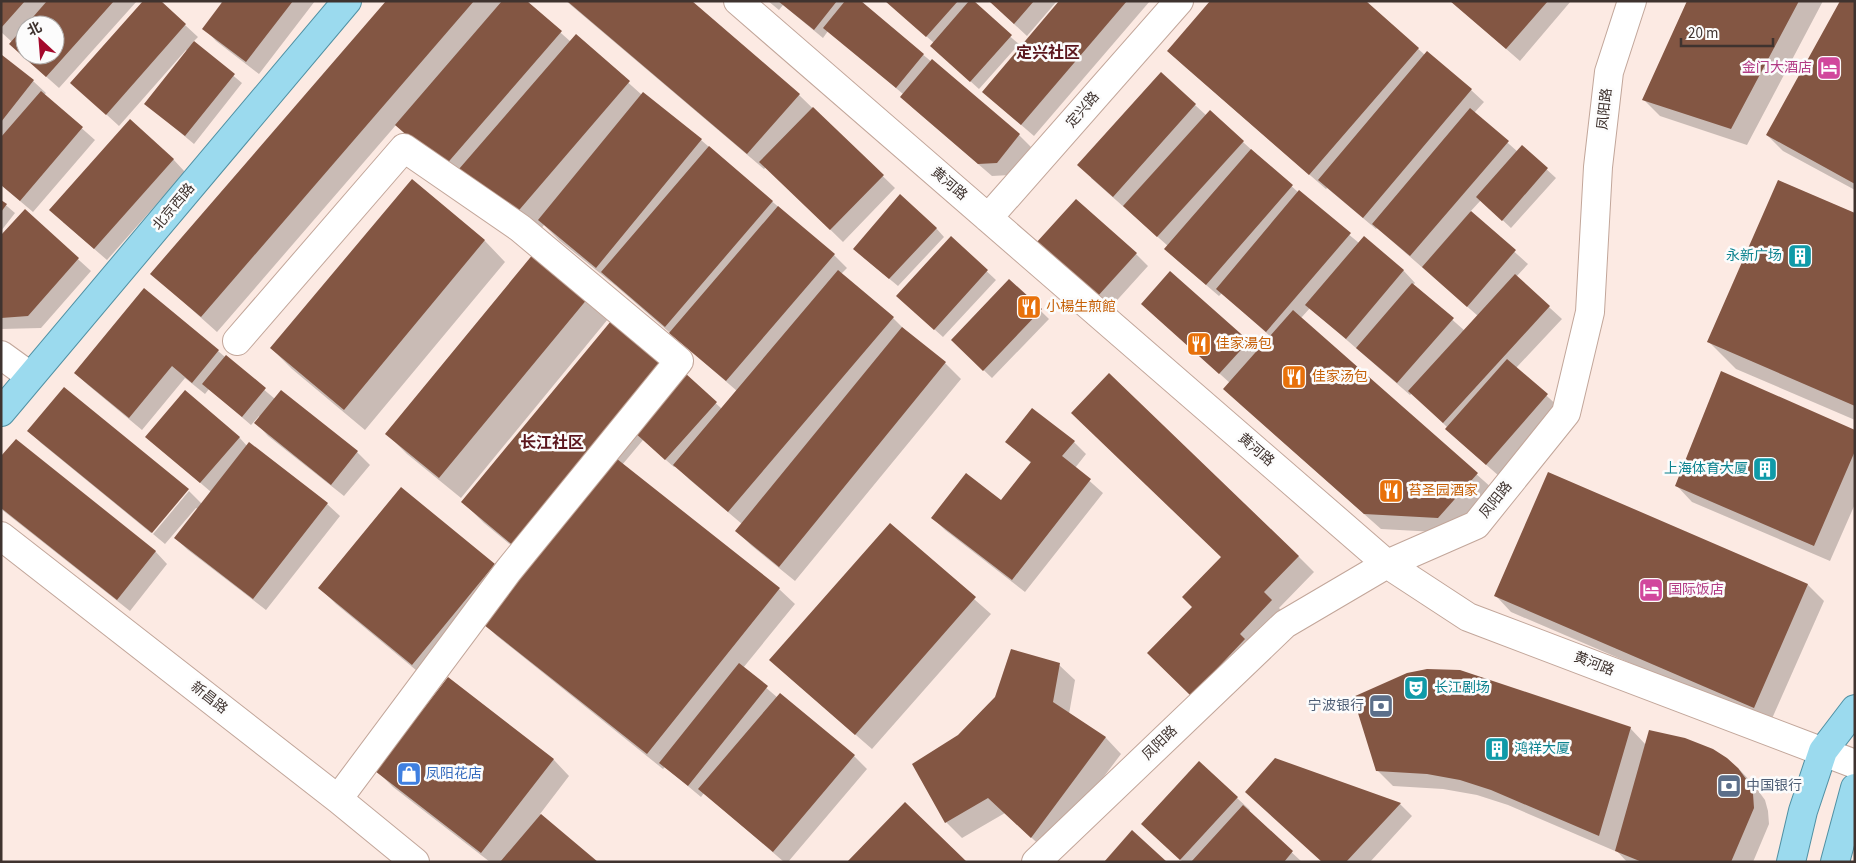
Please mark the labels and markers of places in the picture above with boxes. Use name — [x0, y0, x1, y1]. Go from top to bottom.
hotel icon: 金门大酒店 — [1816, 55, 1842, 81]
place label: 金门大酒店 — [1742, 58, 1812, 78]
building icon: 永新广场 — [1787, 243, 1813, 269]
place label: 永新广场 — [1726, 246, 1782, 266]
restaurant icon: 小楊生煎館 — [1016, 294, 1042, 320]
place label: 小楊生煎館 — [1046, 297, 1116, 317]
restaurant icon: 佳家湯包 — [1186, 331, 1212, 357]
place label: 佳家湯包 — [1216, 334, 1272, 354]
restaurant icon: 佳家汤包 — [1281, 364, 1307, 390]
place label: 佳家汤包 — [1312, 367, 1368, 387]
building icon: 上海体育大厦 — [1752, 456, 1778, 482]
place label: 上海体育大厦 — [1664, 459, 1748, 479]
restaurant icon: 苔圣园酒家 — [1378, 478, 1404, 504]
place label: 苔圣园酒家 — [1408, 481, 1478, 501]
hotel icon: 国际饭店 — [1638, 577, 1664, 603]
place label: 国际饭店 — [1668, 580, 1724, 600]
theatre icon: 长江剧场 — [1403, 675, 1429, 701]
place label: 长江剧场 — [1434, 678, 1490, 698]
bank icon: 宁波银行 — [1368, 693, 1394, 719]
place label: 宁波银行 — [1308, 696, 1364, 716]
building icon: 鸿祥大厦 — [1484, 736, 1510, 762]
place label: 鸿祥大厦 — [1514, 739, 1570, 759]
shop icon: 凤阳花店 — [396, 761, 422, 787]
place label: 凤阳花店 — [426, 764, 482, 784]
bank icon: 中国银行 — [1716, 773, 1742, 799]
place label: 中国银行 — [1746, 776, 1802, 796]

